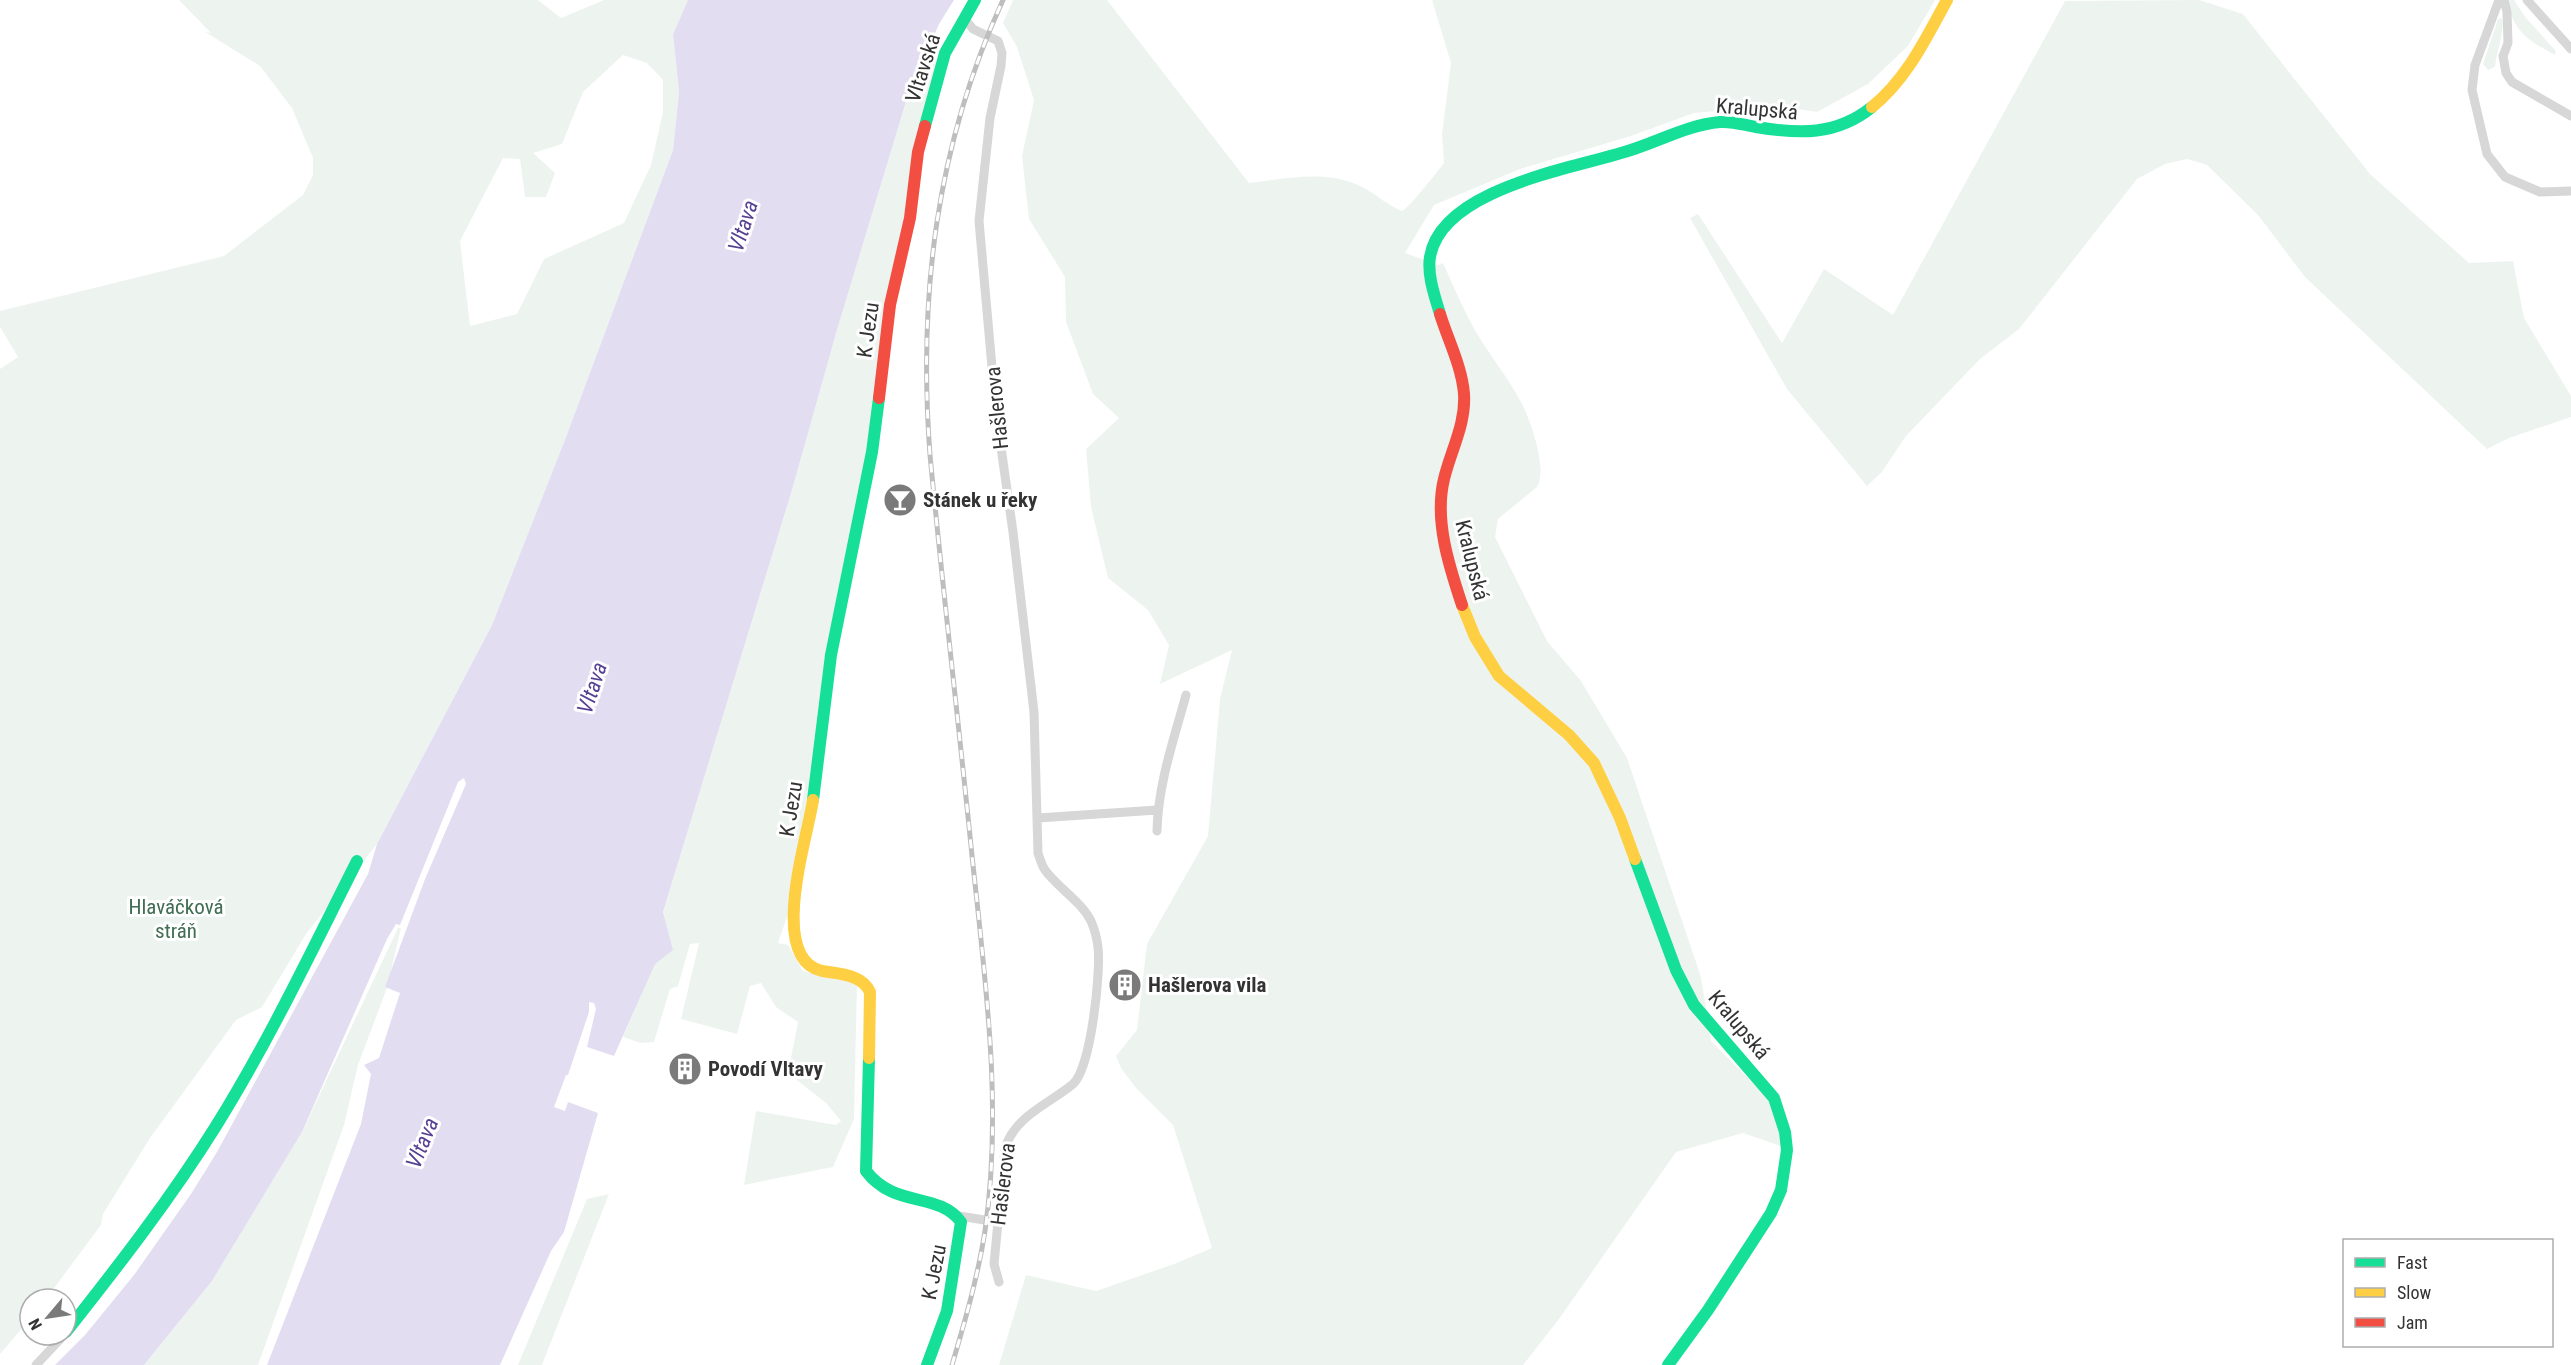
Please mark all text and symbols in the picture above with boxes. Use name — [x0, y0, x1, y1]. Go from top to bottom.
street label: Vltavská — [901, 31, 945, 105]
street label: Kralupská — [1715, 93, 1799, 125]
water label: Vltava — [723, 197, 763, 255]
street label: K Jezu — [852, 301, 884, 359]
street label: Hašlerova — [981, 366, 1013, 450]
bar icon: Stánek u řeky — [882, 482, 918, 518]
place label: Stánek u řeky — [923, 488, 1038, 512]
street label: Kralupská — [1450, 517, 1494, 603]
water label: Vltava — [572, 659, 612, 717]
street label: K Jezu — [775, 780, 807, 838]
park label: Hlaváčková stráň — [128, 895, 224, 943]
building icon: Hašlerova vila — [1107, 967, 1143, 1003]
place label: Hašlerova vila — [1148, 973, 1267, 997]
street label: Kralupská — [1703, 986, 1775, 1064]
building icon: Povodí Vltavy — [667, 1051, 703, 1087]
place label: Povodí Vltavy — [708, 1057, 824, 1081]
water label: Vltava — [401, 1114, 443, 1172]
street label: Hašlerova — [986, 1141, 1020, 1227]
legend — [2343, 1239, 2553, 1347]
street label: K Jezu — [917, 1242, 951, 1302]
text: Fast — [2397, 1252, 2428, 1273]
text: Slow — [2397, 1282, 2432, 1303]
north arrow — [18, 1287, 78, 1347]
text: Jam — [2397, 1312, 2428, 1333]
text: N — [25, 1315, 46, 1333]

